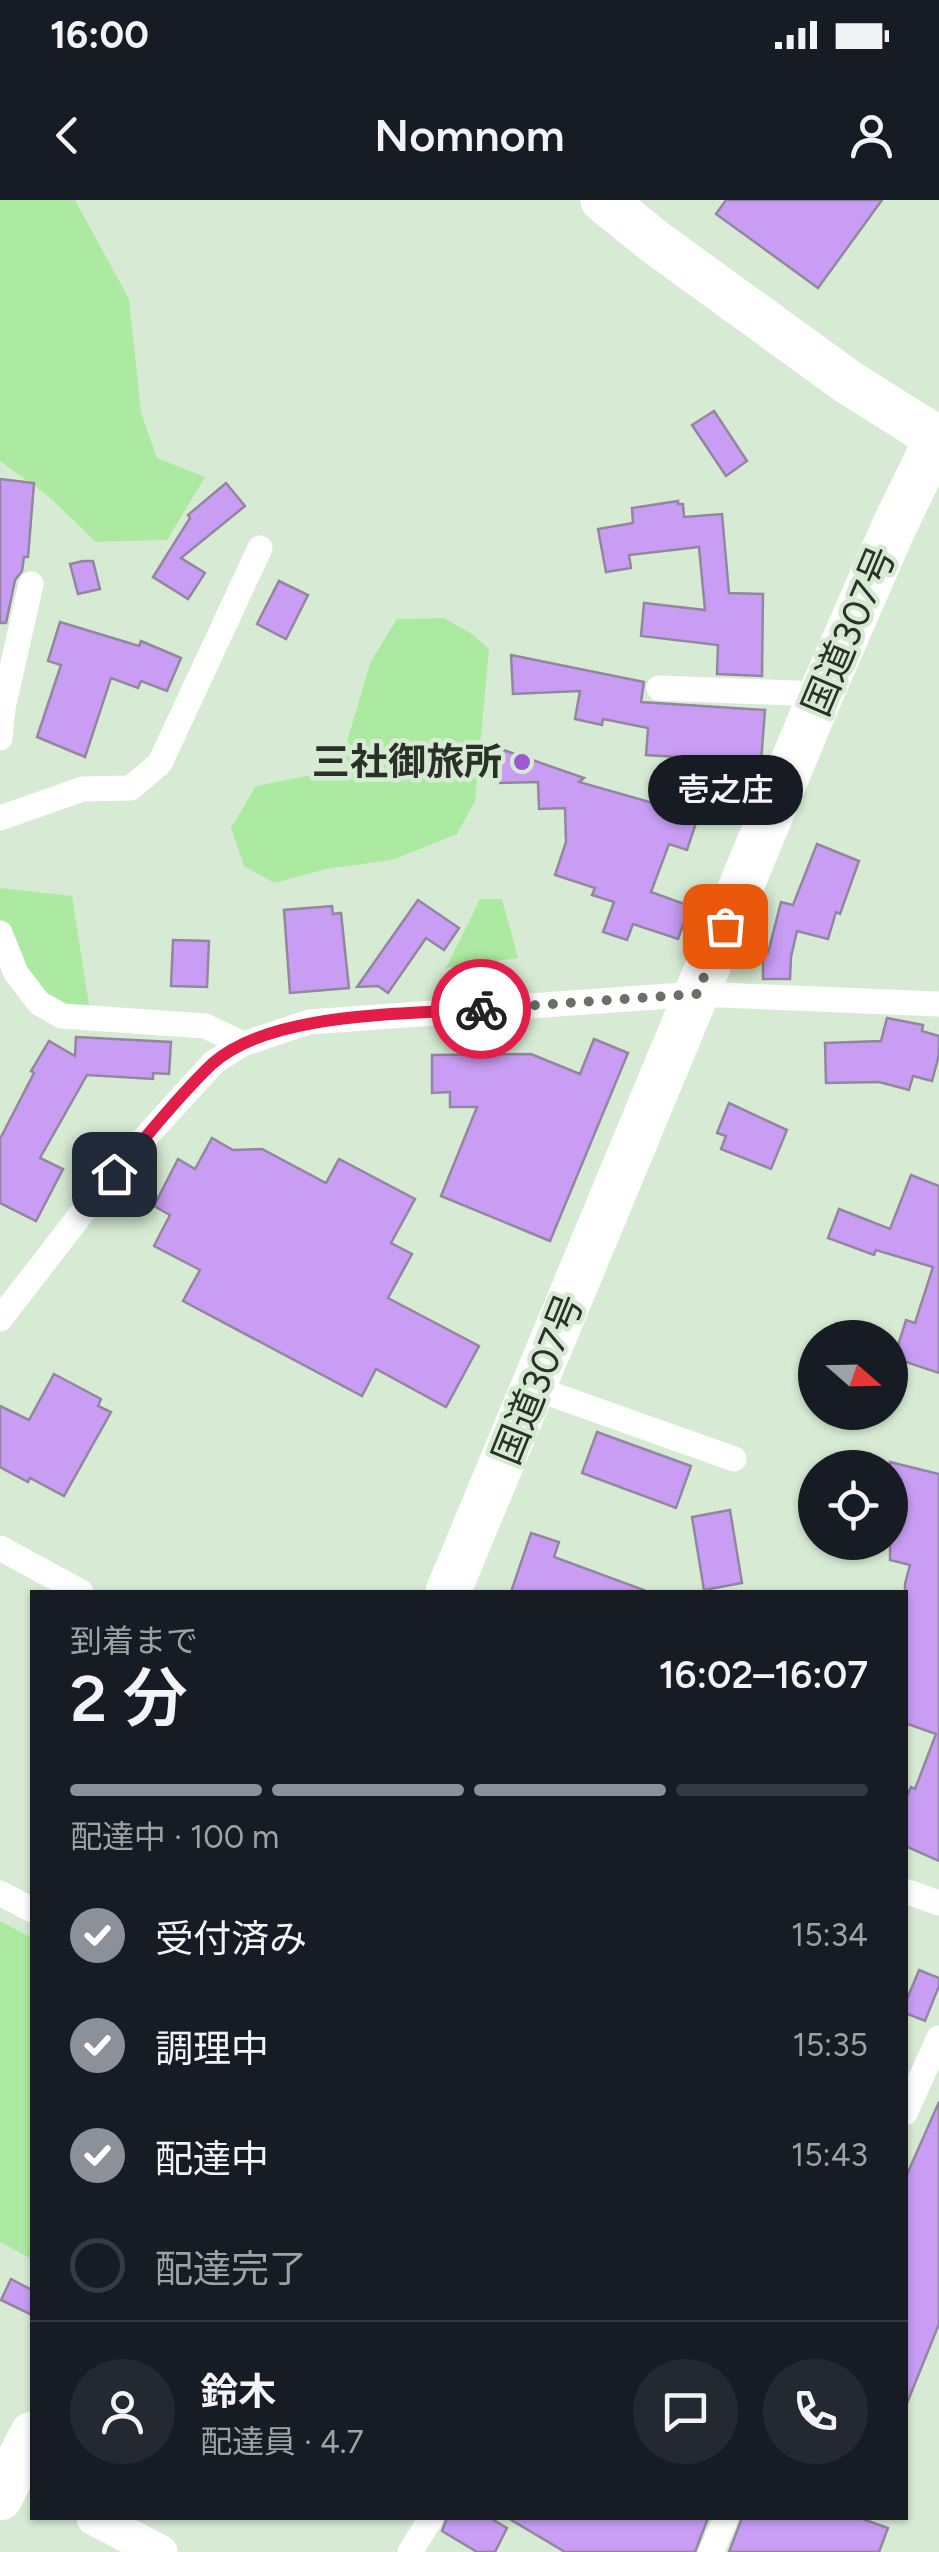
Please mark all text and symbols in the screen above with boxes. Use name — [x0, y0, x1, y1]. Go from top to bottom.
text: 16:00 — [50, 12, 149, 58]
icon: back — [40, 108, 95, 163]
text: Nomnom — [374, 108, 565, 162]
icon: person — [844, 108, 899, 163]
street label: 国道307号 — [793, 539, 905, 723]
place label: 三社御旅所 — [312, 739, 502, 785]
marker: 三社御旅所 — [511, 751, 533, 773]
callout: 壱之庄 — [648, 756, 802, 826]
text: 壱之庄 — [677, 771, 774, 809]
pin — [683, 884, 768, 969]
icon: bag — [698, 899, 753, 954]
courier — [431, 959, 531, 1059]
icon: bike — [454, 982, 509, 1037]
pin — [72, 1132, 157, 1217]
icon: home — [87, 1147, 142, 1202]
street label: 国道307号 — [483, 1287, 593, 1471]
north arrow — [798, 1320, 908, 1430]
map controls — [798, 1320, 908, 1560]
button: locate — [798, 1450, 908, 1560]
text: 到着まで — [70, 1622, 198, 1660]
text: 16:02–16:07 — [659, 1652, 868, 1698]
text: 2 分 — [70, 1659, 188, 1737]
text: 配達中 · 100 m — [70, 1818, 279, 1856]
icon: check — [70, 1908, 125, 1963]
text: 受付済み — [155, 1916, 307, 1962]
text: 15:34 — [791, 1916, 868, 1954]
icon: check — [70, 2018, 125, 2073]
text: 調理中 — [155, 2026, 269, 2072]
text: 15:35 — [792, 2026, 868, 2064]
icon: check — [70, 2128, 125, 2183]
text: 配達中 — [155, 2136, 269, 2182]
text: 15:43 — [791, 2136, 868, 2174]
text: 配達完了 — [155, 2246, 307, 2292]
button: person — [70, 2359, 175, 2464]
button: chat — [633, 2359, 738, 2464]
button: phone — [763, 2359, 868, 2464]
text: 鈴木 — [200, 2369, 276, 2415]
text: 配達員 · 4.7 — [200, 2423, 364, 2461]

